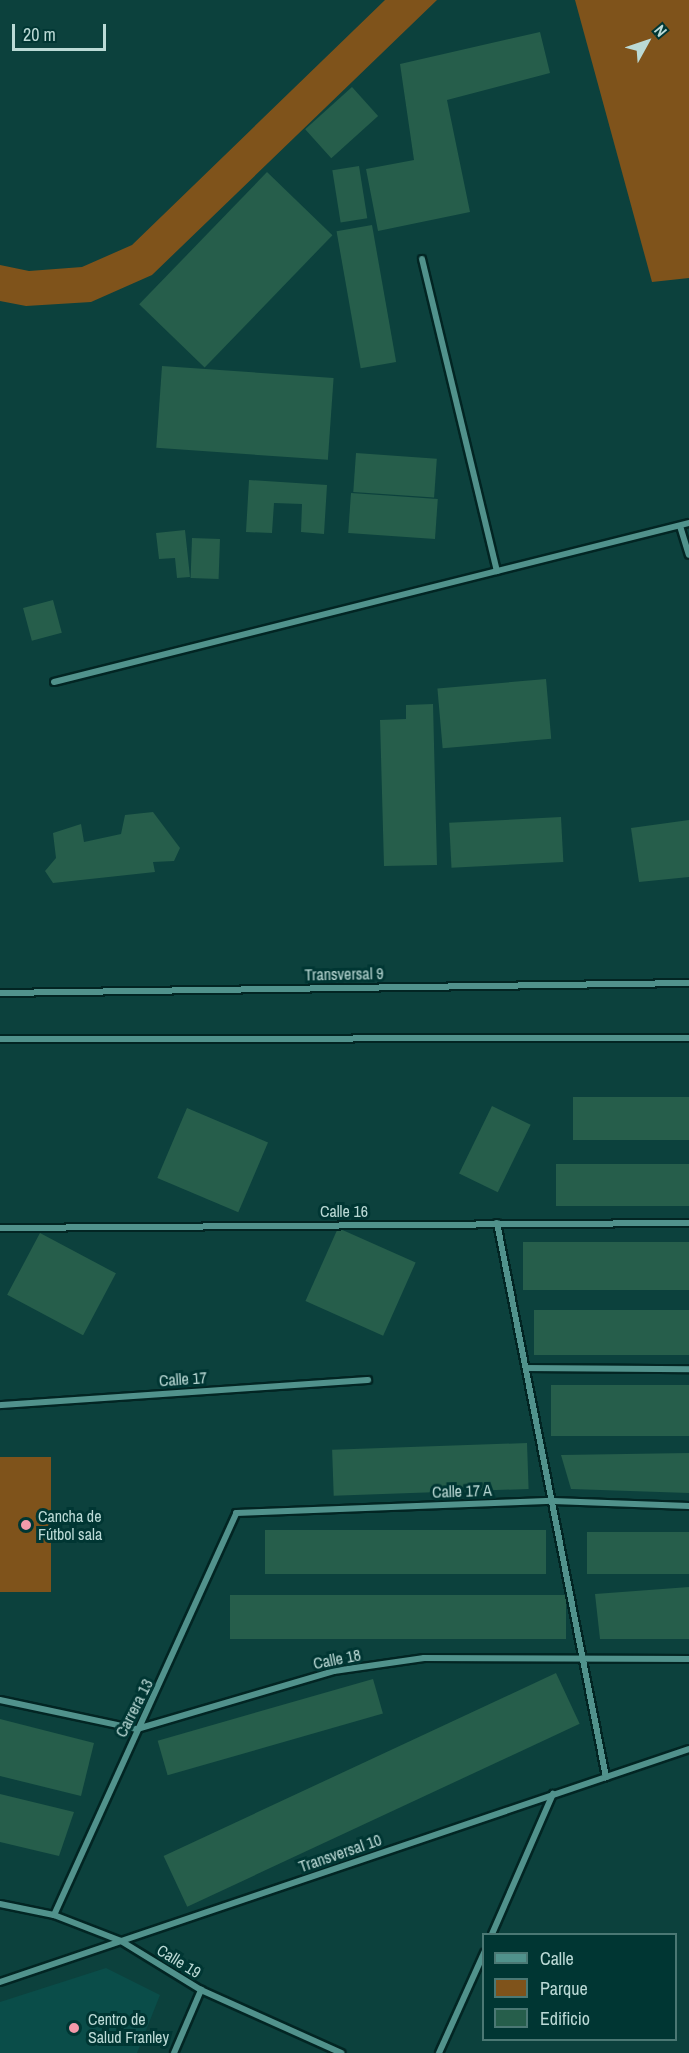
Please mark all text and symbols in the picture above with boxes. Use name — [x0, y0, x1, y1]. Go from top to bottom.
scale bar — [15, 12, 110, 50]
north arrow — [617, 12, 677, 72]
text: N — [649, 20, 672, 41]
text: 20 m — [23, 22, 56, 47]
street label: Transversal 9 — [304, 964, 384, 984]
street label: Calle 16 — [320, 1201, 368, 1221]
street label: Calle 17 — [158, 1368, 208, 1390]
street label: Calle 17 A — [431, 1480, 493, 1502]
place label: Cancha de Fútbol sala — [38, 1506, 102, 1544]
marker: Cancha de Fútbol sala — [19, 1518, 33, 1532]
street label: Calle 18 — [312, 1645, 362, 1673]
street label: Carrera 13 — [111, 1676, 157, 1740]
street label: Transversal 10 — [296, 1830, 384, 1876]
legend — [482, 1933, 677, 2041]
street label: Calle 19 — [154, 1940, 204, 1982]
text: Calle — [540, 1946, 574, 1971]
text: Parque — [540, 1976, 588, 2001]
text: Edificio — [540, 2006, 590, 2031]
place label: Centro de Salud Franley — [88, 2009, 169, 2047]
marker: Centro de Salud Franley — [65, 2019, 83, 2037]

